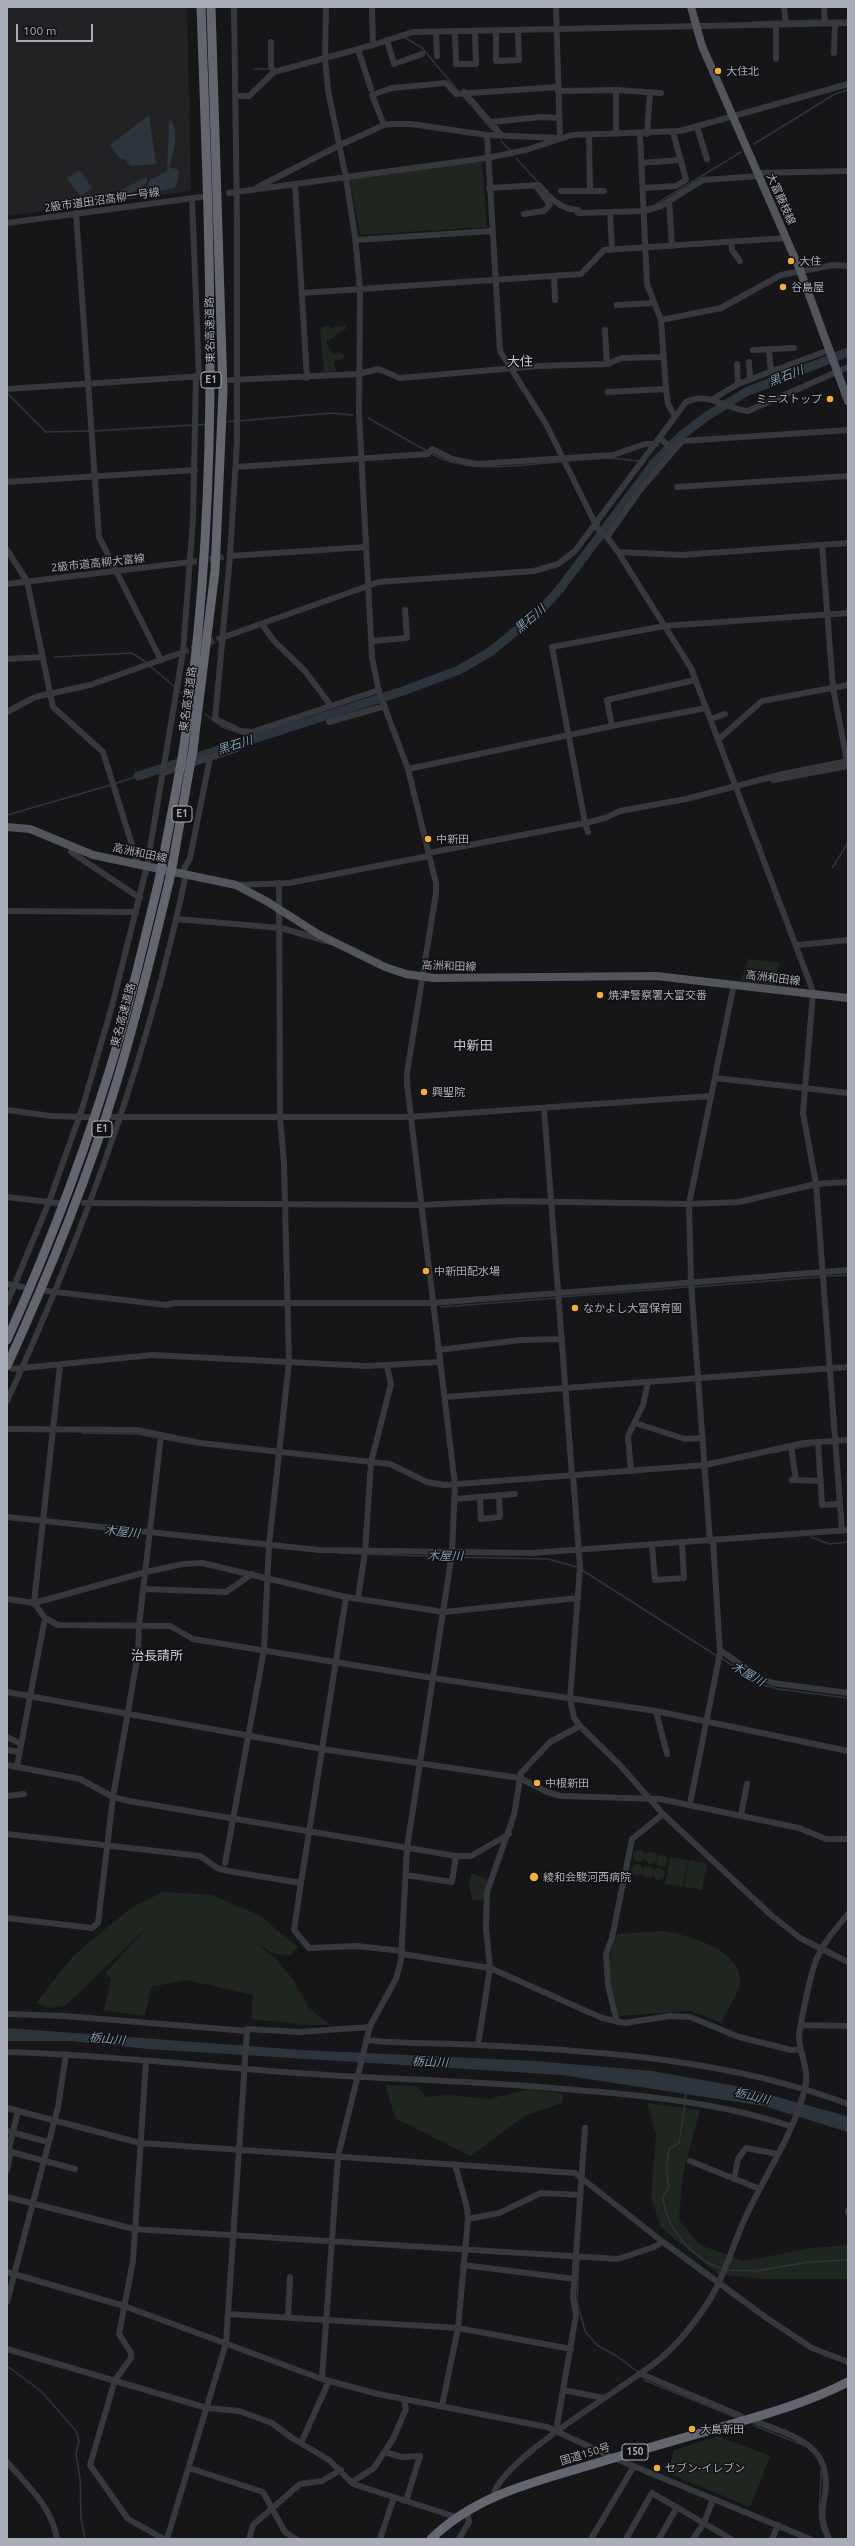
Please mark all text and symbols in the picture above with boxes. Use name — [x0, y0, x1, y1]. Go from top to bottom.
scale bar — [18, 16, 95, 42]
text: 100 m — [23, 24, 56, 37]
place label: 大住北 — [726, 64, 759, 78]
marker: 大住北 — [713, 66, 723, 76]
street label: 大富藤枝線 — [764, 171, 798, 227]
street label: 2級市道田沼高柳一号線 — [44, 185, 160, 215]
place label: 大住 — [799, 254, 821, 268]
marker: 大住 — [786, 256, 796, 266]
place label: 谷島屋 — [791, 280, 824, 294]
marker: 谷島屋 — [778, 282, 788, 292]
street label: 東名高速道路 — [203, 297, 217, 363]
district label: 大住 — [507, 354, 533, 370]
water label: 黒石川 — [767, 363, 805, 389]
road number: E1 — [201, 372, 221, 388]
place label: ミニストップ — [756, 392, 822, 406]
marker: ミニストップ — [825, 394, 835, 404]
street label: 2級市道高柳大富線 — [50, 552, 146, 574]
water label: 黒石川 — [512, 602, 548, 636]
street label: 東名高速道路 — [177, 665, 199, 733]
water label: 黒石川 — [216, 733, 254, 757]
road number: E1 — [172, 806, 192, 822]
place label: 中新田 — [436, 832, 469, 846]
marker: 中新田 — [423, 834, 433, 844]
street label: 高洲和田線 — [112, 841, 168, 865]
street label: 高洲和田線 — [421, 958, 477, 974]
street label: 高洲和田線 — [745, 968, 801, 988]
street label: 東名高速道路 — [108, 981, 138, 1049]
place label: 焼津警察署大富交番 — [608, 988, 707, 1002]
marker: 焼津警察署大富交番 — [595, 990, 605, 1000]
district label: 中新田 — [454, 1038, 492, 1054]
place label: 興聖院 — [432, 1085, 465, 1099]
marker: 興聖院 — [419, 1087, 429, 1097]
road number: E1 — [92, 1121, 112, 1137]
place label: 中新田配水場 — [434, 1264, 500, 1278]
marker: 中新田配水場 — [421, 1266, 431, 1276]
place label: なかよし大富保育園 — [583, 1301, 682, 1315]
marker: なかよし大富保育園 — [570, 1303, 580, 1313]
water label: 木屋川 — [103, 1523, 141, 1541]
water label: 木屋川 — [427, 1548, 463, 1564]
district label: 治長請所 — [131, 1648, 183, 1664]
water label: 木屋川 — [729, 1659, 767, 1689]
place label: 中根新田 — [545, 1776, 589, 1790]
marker: 中根新田 — [532, 1778, 542, 1788]
place label: 綾和会駿河西病院 — [543, 1870, 631, 1884]
marker: 綾和会駿河西病院 — [528, 1871, 540, 1883]
water label: 栃山川 — [88, 2030, 126, 2048]
water label: 栃山川 — [412, 2054, 448, 2070]
water label: 栃山川 — [733, 2085, 771, 2107]
place label: 大島新田 — [700, 2422, 744, 2436]
marker: 大島新田 — [687, 2424, 697, 2434]
street label: 国道150号 — [558, 2440, 612, 2468]
road number: 150 — [622, 2444, 648, 2460]
place label: セブン-イレブン — [665, 2461, 745, 2475]
marker: セブン-イレブン — [652, 2463, 662, 2473]

